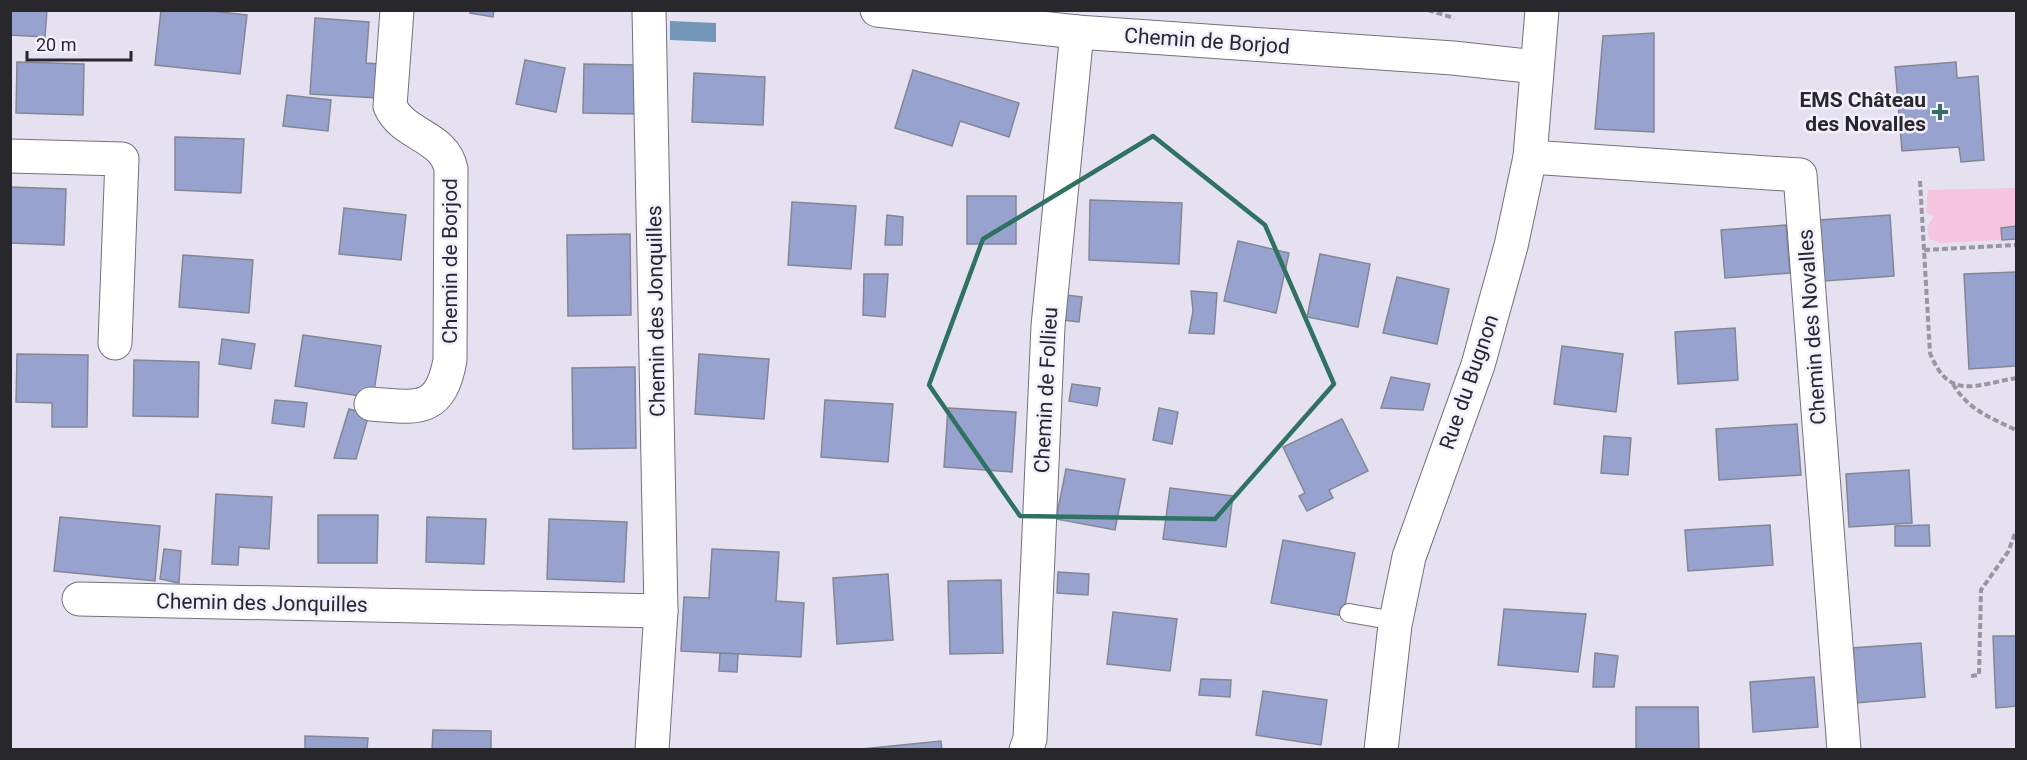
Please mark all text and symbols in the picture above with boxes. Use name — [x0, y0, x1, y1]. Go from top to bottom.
street label: Chemin de Borjod — [1123, 23, 1291, 59]
scale bar — [27, 24, 130, 62]
text: 20 m — [36, 34, 76, 55]
place label: EMS Château des Novalles — [1799, 88, 1926, 136]
marker: EMS Château des Novalles — [1931, 103, 1949, 121]
street label: Chemin de Borjod — [438, 178, 462, 344]
street label: Chemin des Jonquilles — [642, 205, 670, 417]
street label: Chemin des Novalles — [1793, 228, 1831, 426]
street label: Chemin de Follieu — [1030, 306, 1062, 474]
street label: Rue du Bugnon — [1435, 311, 1503, 453]
street label: Chemin des Jonquilles — [156, 589, 368, 617]

